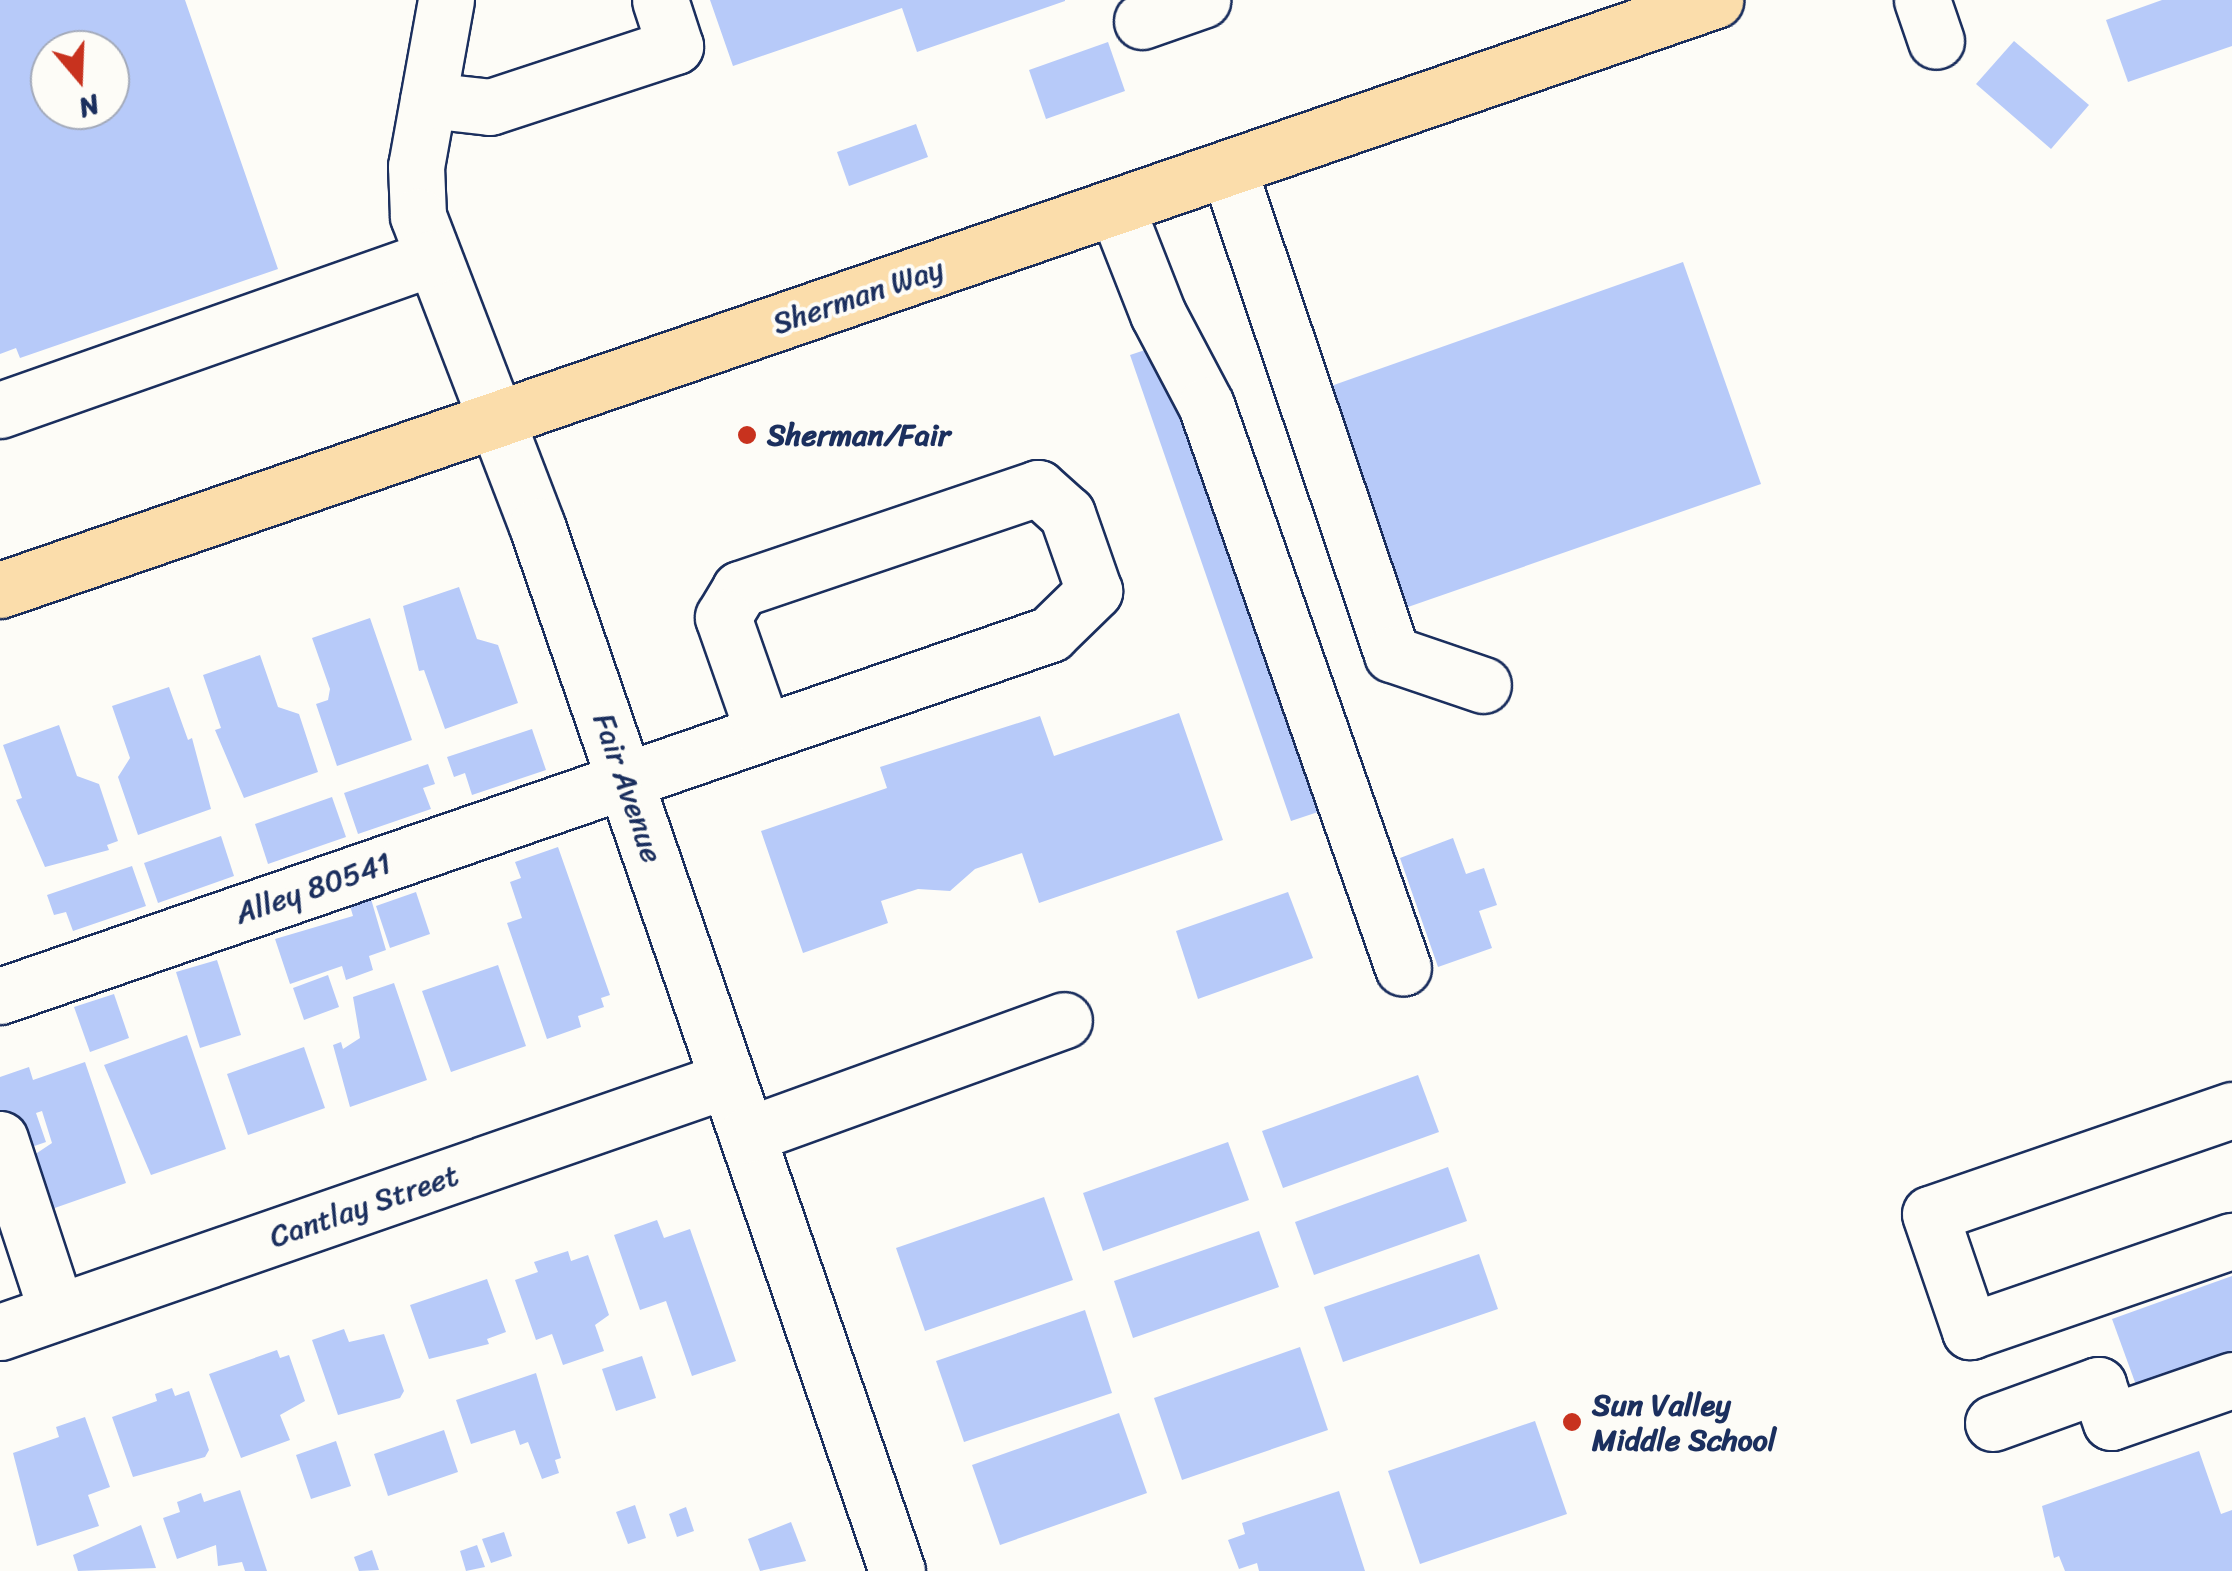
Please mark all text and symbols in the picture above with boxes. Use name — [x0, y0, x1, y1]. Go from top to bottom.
north arrow — [30, 30, 130, 130]
text: N — [72, 81, 106, 133]
street label: Sherman Way — [768, 250, 948, 342]
place label: Sherman/Fair — [767, 417, 950, 453]
marker: Sherman/Fair — [736, 424, 758, 446]
street label: Fair Avenue — [586, 709, 670, 867]
street label: Alley 80541 — [230, 845, 396, 931]
street label: Cantlay Street — [265, 1157, 463, 1255]
place label: Sun Valley Middle School — [1592, 1387, 1777, 1458]
marker: Sun Valley Middle School — [1561, 1411, 1583, 1433]

